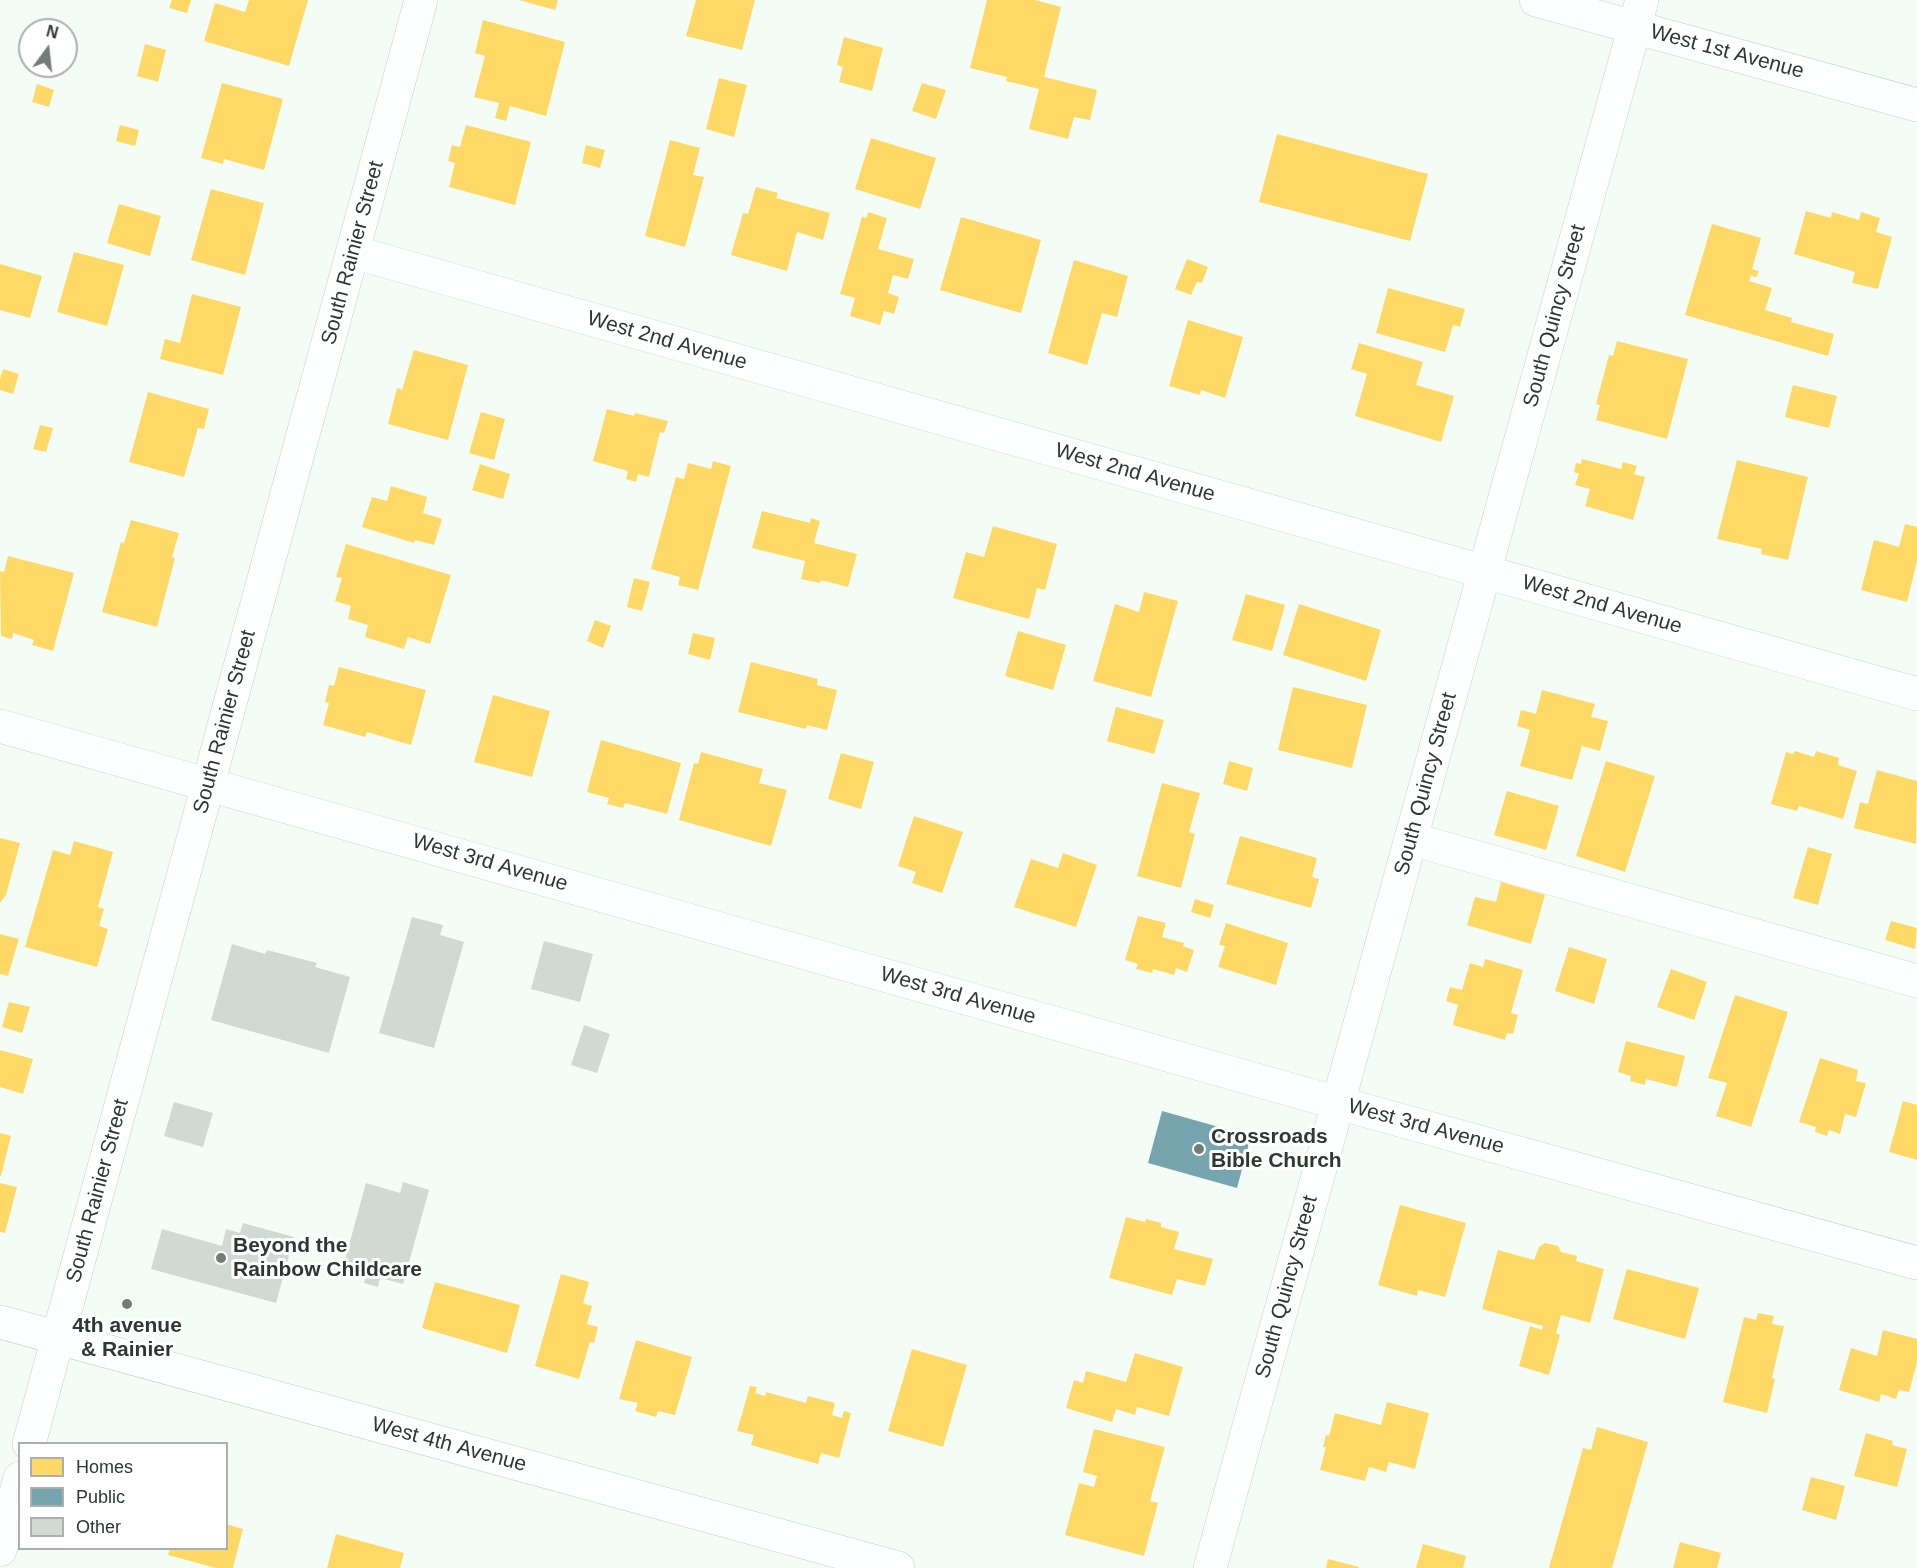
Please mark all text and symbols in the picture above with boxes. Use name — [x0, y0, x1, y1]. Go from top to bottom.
north arrow — [18, 18, 78, 78]
street label: West 1st Avenue — [1647, 19, 1807, 85]
text: N — [44, 22, 60, 42]
street label: South Rainier Street — [316, 158, 390, 348]
street label: South Quincy Street — [1519, 222, 1591, 410]
street label: West 2nd Avenue — [584, 306, 750, 376]
street label: West 2nd Avenue — [1052, 438, 1218, 508]
street label: West 2nd Avenue — [1519, 570, 1685, 640]
street label: South Rainier Street — [188, 627, 262, 817]
street label: South Quincy Street — [1390, 690, 1462, 878]
street label: West 3rd Avenue — [409, 829, 571, 897]
street label: West 3rd Avenue — [877, 962, 1039, 1030]
street label: West 3rd Avenue — [1345, 1094, 1507, 1160]
street label: South Rainier Street — [61, 1096, 135, 1286]
place label: Crossroads Bible Church — [1211, 1124, 1342, 1174]
marker: Crossroads Bible Church — [1192, 1142, 1206, 1156]
street label: South Quincy Street — [1251, 1193, 1323, 1381]
place label: Beyond the Rainbow Childcare — [233, 1233, 422, 1283]
marker: Beyond the Rainbow Childcare — [214, 1251, 228, 1265]
marker: 4th avenue & Rainier — [120, 1297, 134, 1311]
place label: 4th avenue & Rainier — [72, 1313, 182, 1363]
street label: West 4th Avenue — [369, 1412, 529, 1478]
legend — [18, 1442, 228, 1550]
text: Homes — [76, 1457, 133, 1477]
text: Public — [76, 1487, 125, 1507]
text: Other — [76, 1517, 121, 1537]

